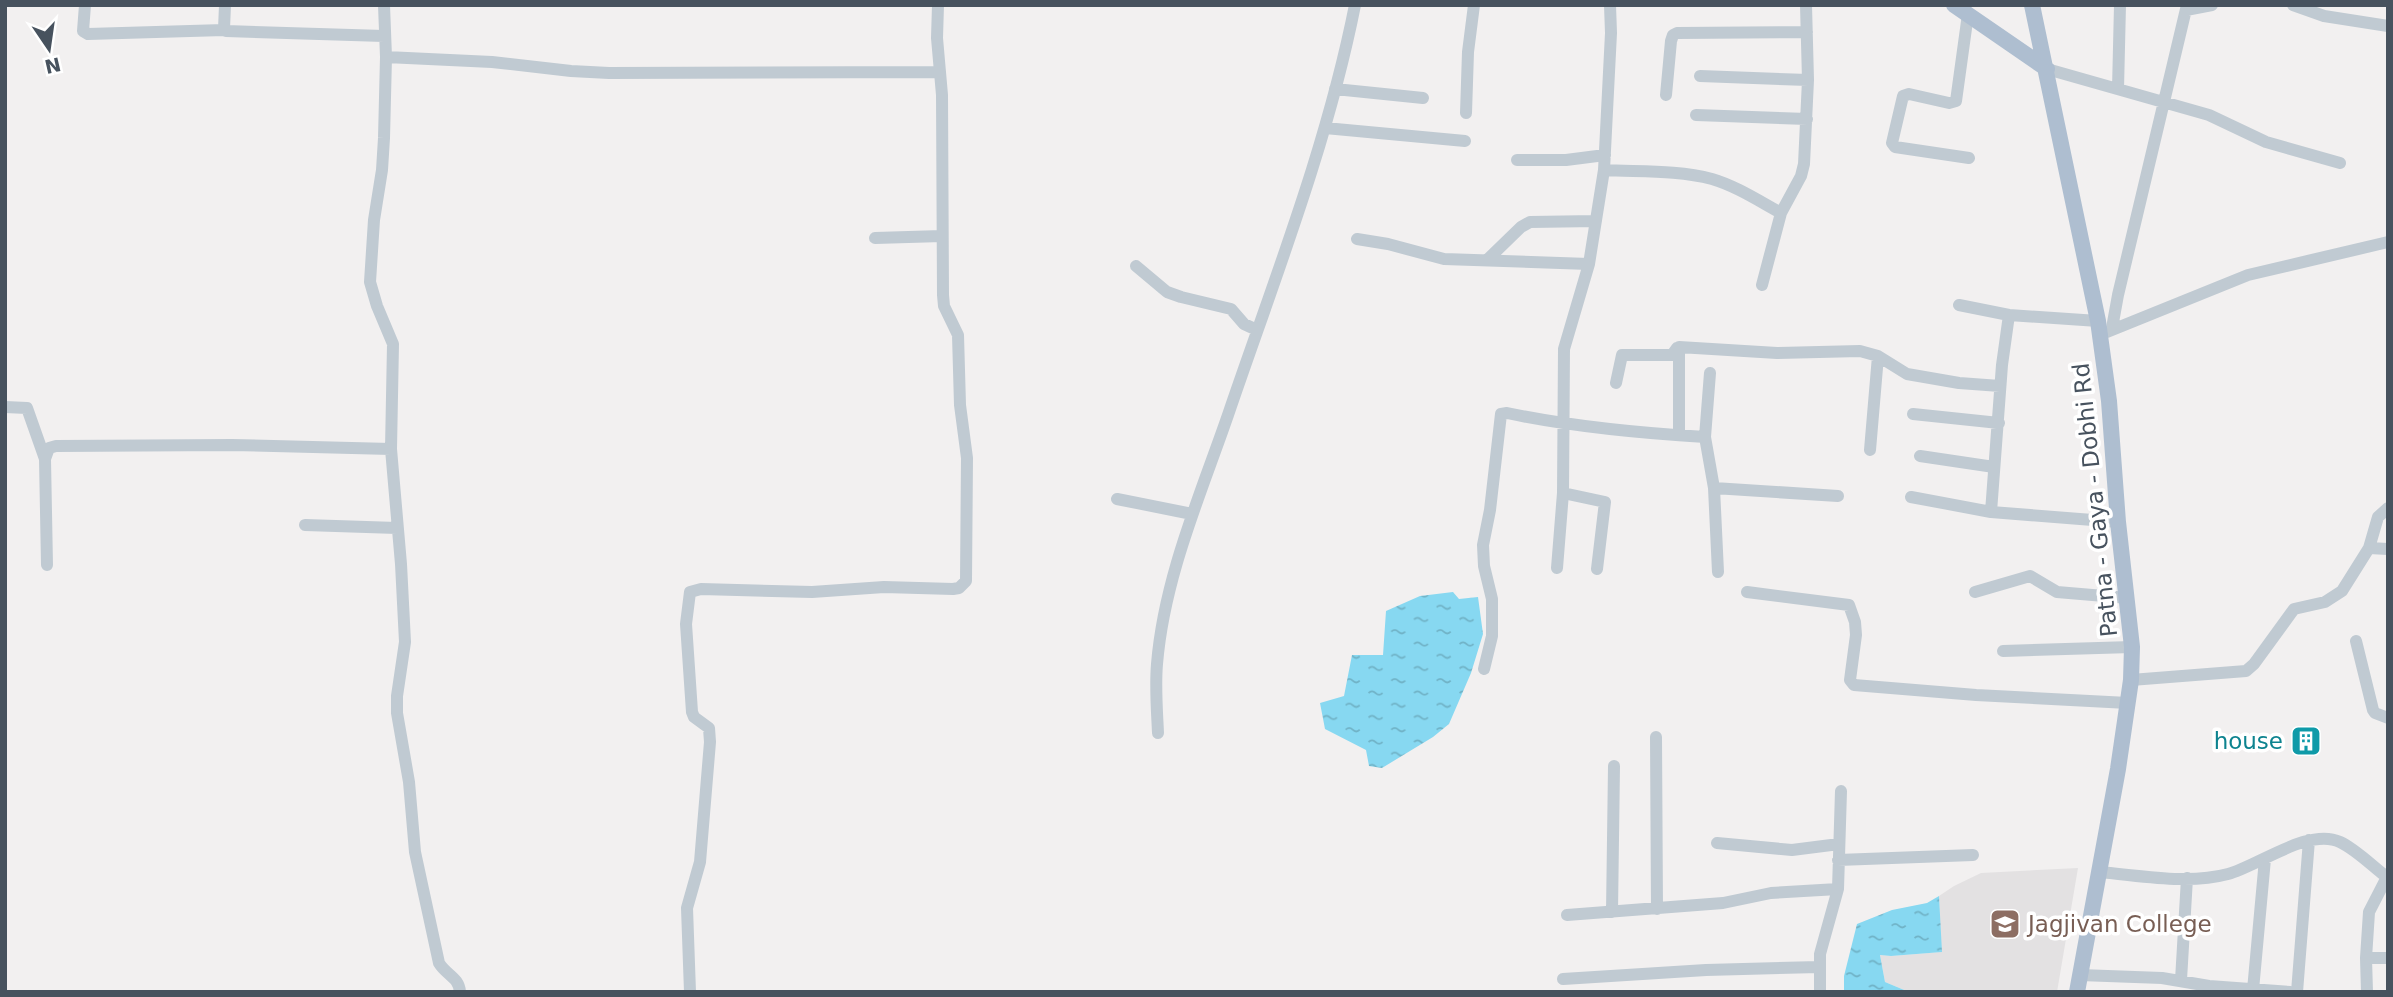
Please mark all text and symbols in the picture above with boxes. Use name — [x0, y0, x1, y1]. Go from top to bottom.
north arrow — [14, 14, 84, 84]
text: N — [43, 53, 63, 78]
street label: Patna - Gaya - Dobhi Rd — [2068, 362, 2122, 638]
building icon: house — [2289, 724, 2323, 758]
place label: house — [2214, 728, 2283, 754]
school or university icon: Jagjivan College — [1988, 907, 2022, 941]
place label: Jagjivan College — [2026, 911, 2212, 937]

